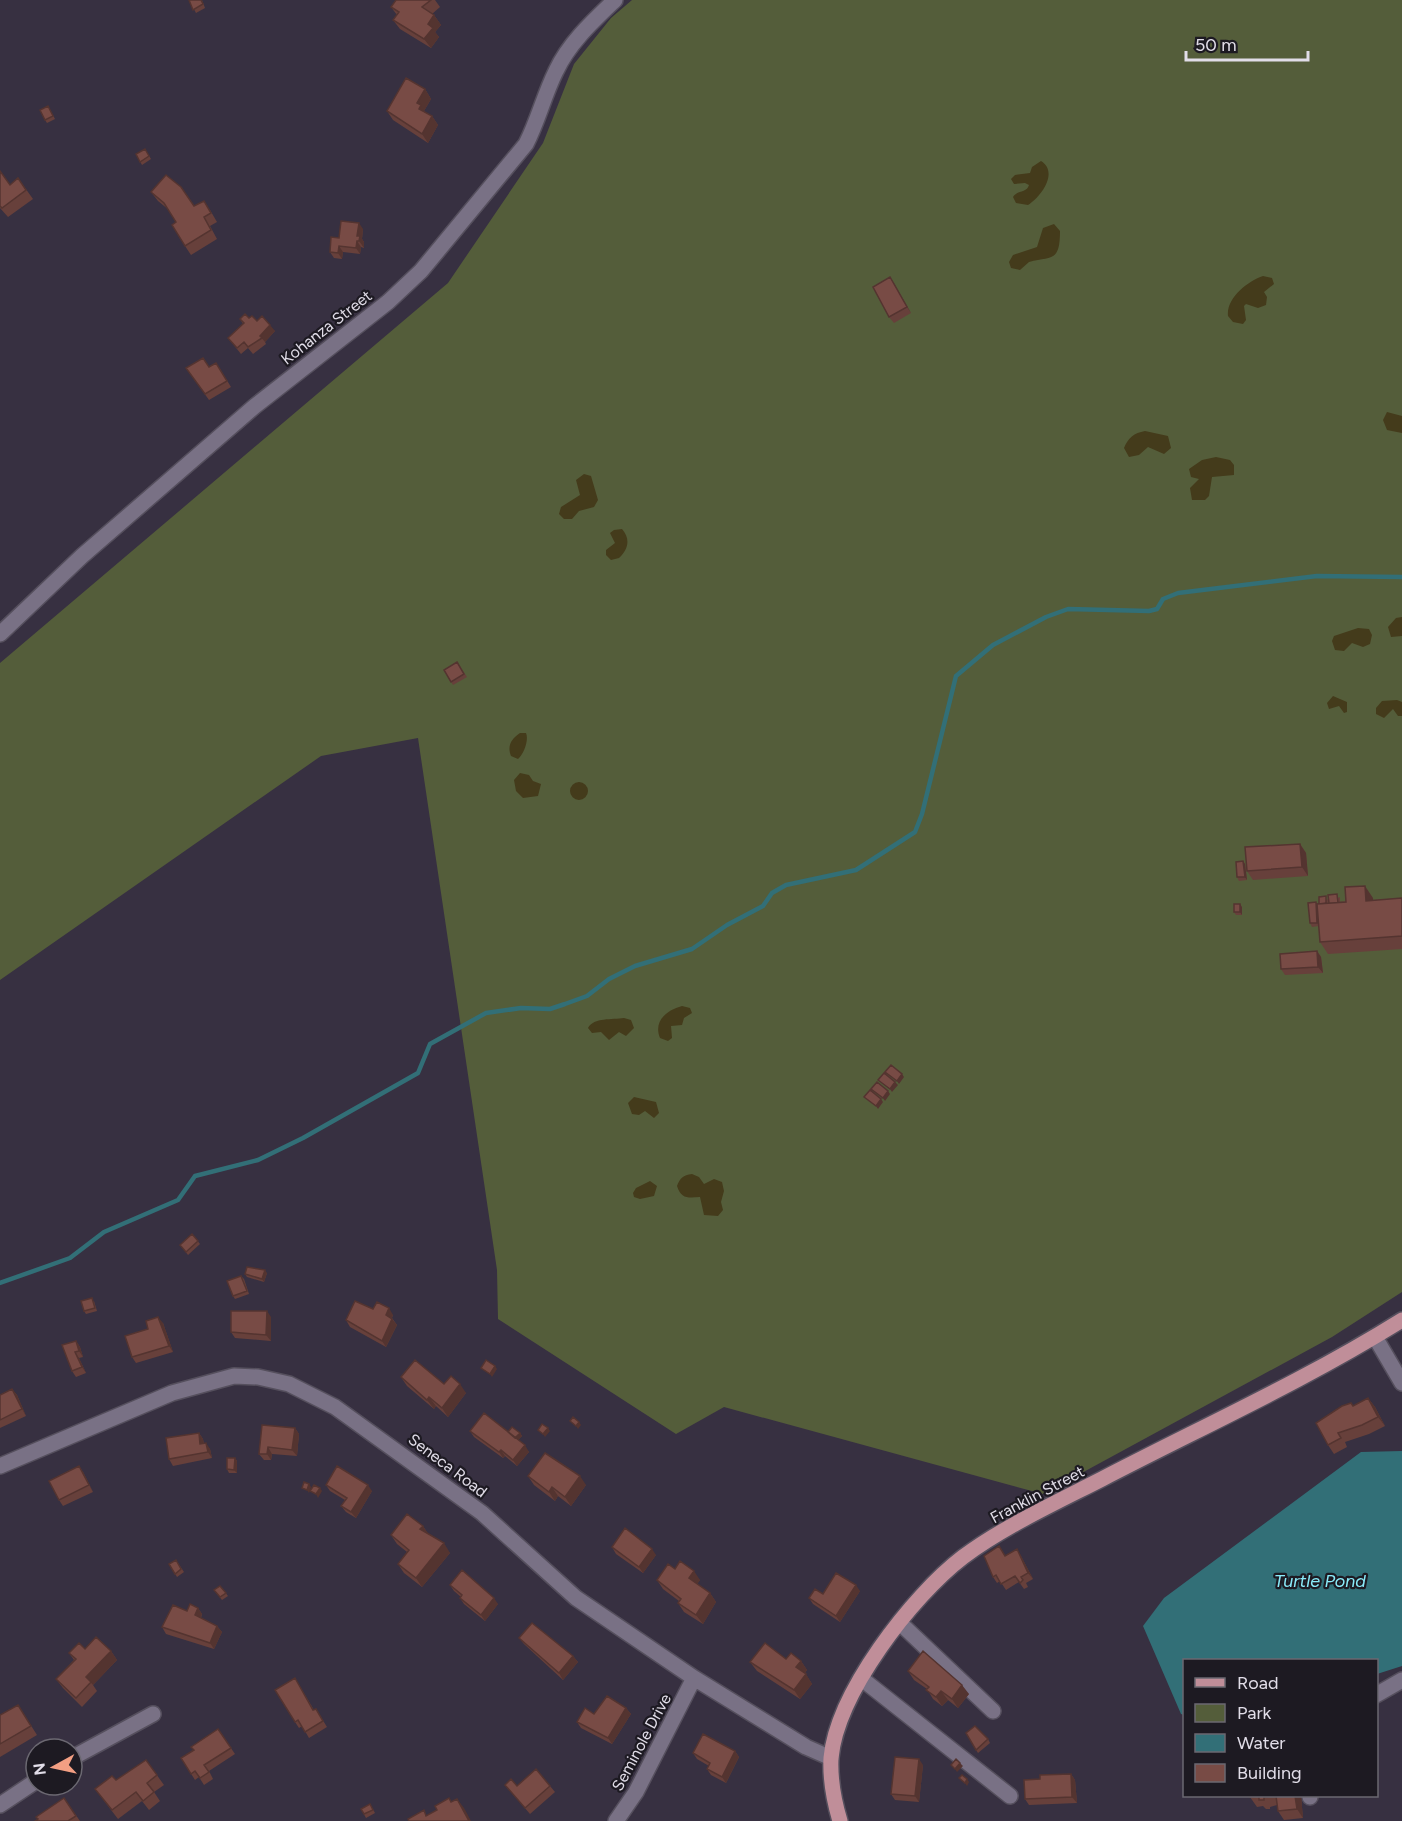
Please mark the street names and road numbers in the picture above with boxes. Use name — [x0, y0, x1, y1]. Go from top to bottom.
street label: Kohanza Street — [277, 286, 375, 369]
street label: Seneca Road — [405, 1430, 491, 1501]
street label: Franklin Street — [987, 1462, 1087, 1527]
street label: Seminole Drive — [608, 1690, 675, 1794]

